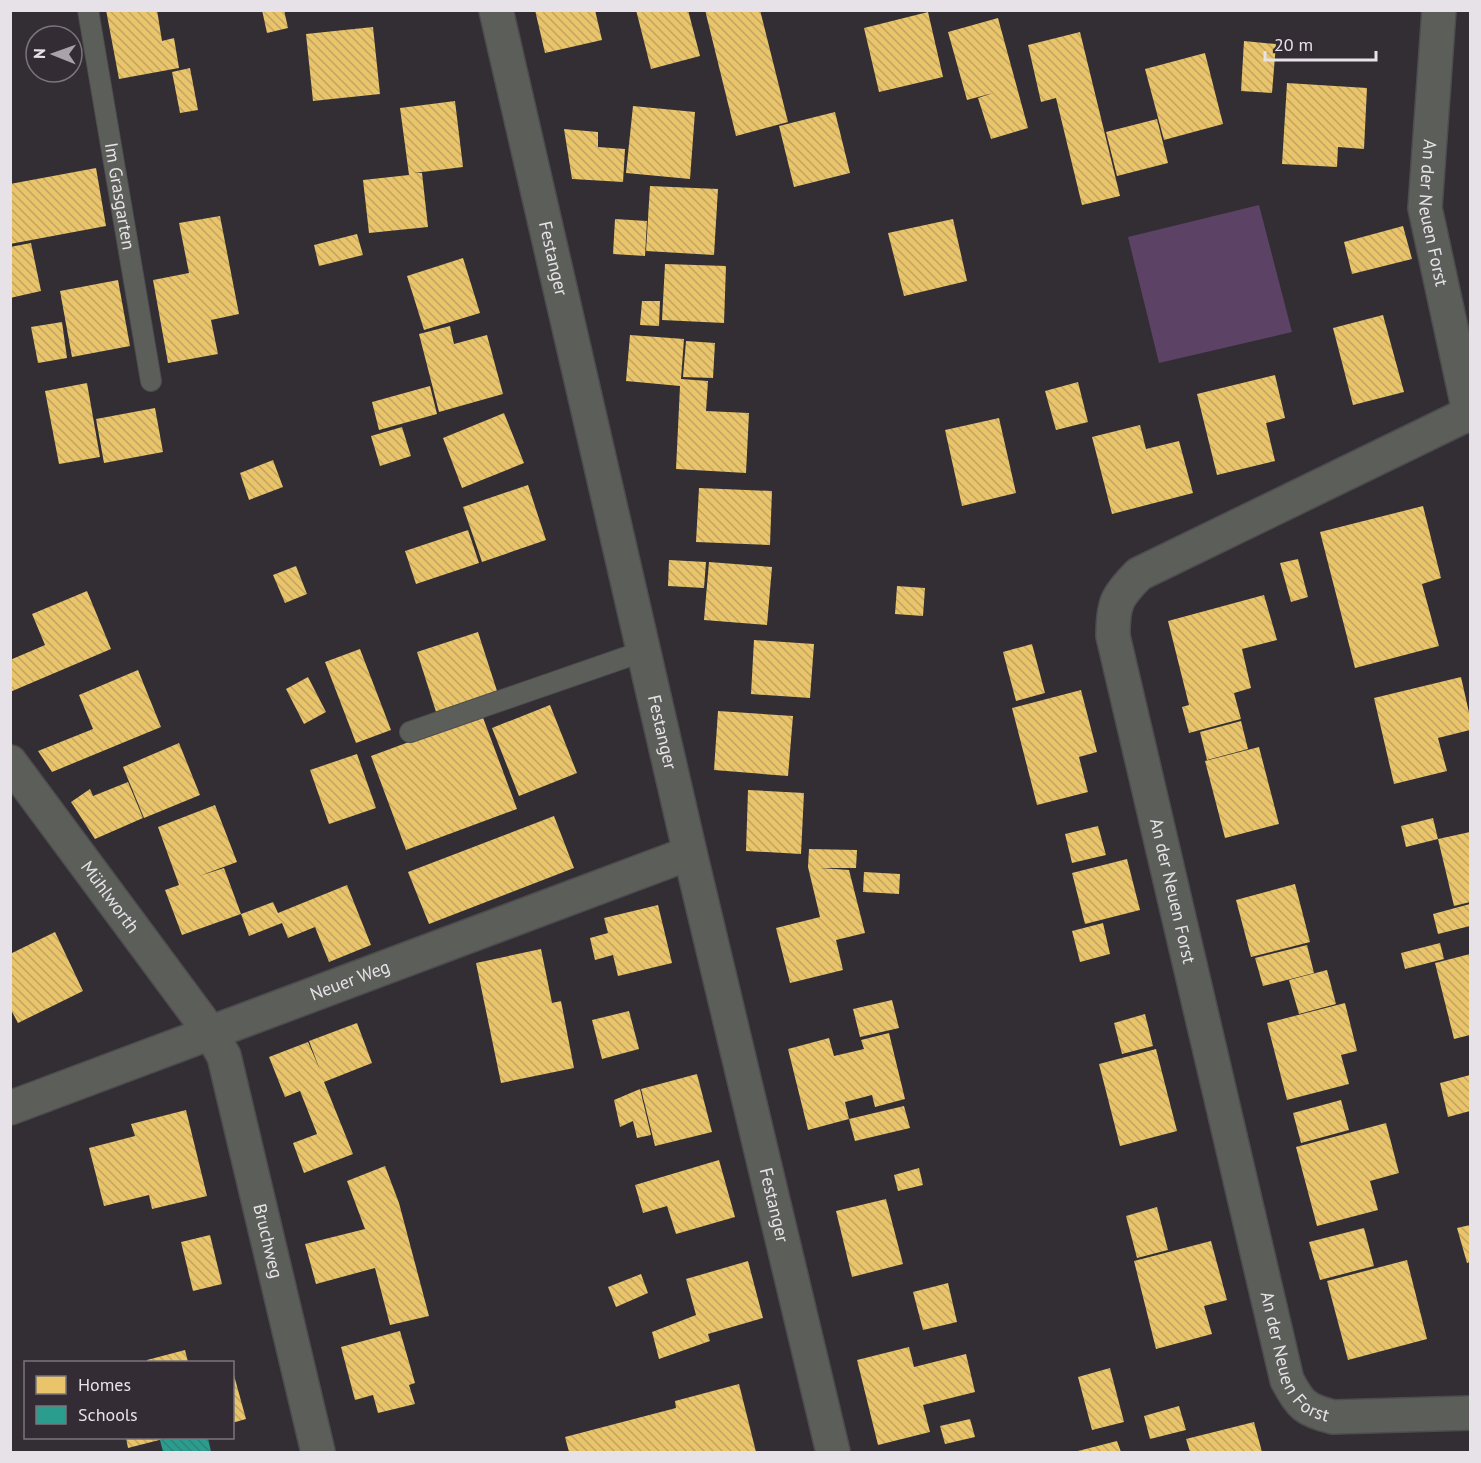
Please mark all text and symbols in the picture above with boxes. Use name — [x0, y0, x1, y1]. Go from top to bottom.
north arrow — [24, 24, 84, 84]
scale bar — [1265, 24, 1376, 62]
text: 20 m — [1274, 33, 1313, 56]
text: N — [29, 48, 49, 59]
street label: An der Neuen Forst — [1414, 139, 1454, 288]
street label: Im Grasgarten — [100, 141, 141, 252]
street label: Festanger — [534, 219, 573, 298]
street label: Festanger — [643, 692, 682, 772]
street label: An der Neuen Forst — [1145, 816, 1201, 966]
street label: Mühlworth — [76, 856, 145, 937]
street label: Neuer Weg — [307, 955, 393, 1006]
street label: Festanger — [755, 1165, 795, 1245]
street label: Bruchweg — [248, 1201, 288, 1281]
street label: An der Neuen Forst — [1256, 1289, 1332, 1427]
legend — [24, 1361, 234, 1439]
text: Homes — [78, 1373, 131, 1396]
text: Schools — [78, 1403, 138, 1426]

